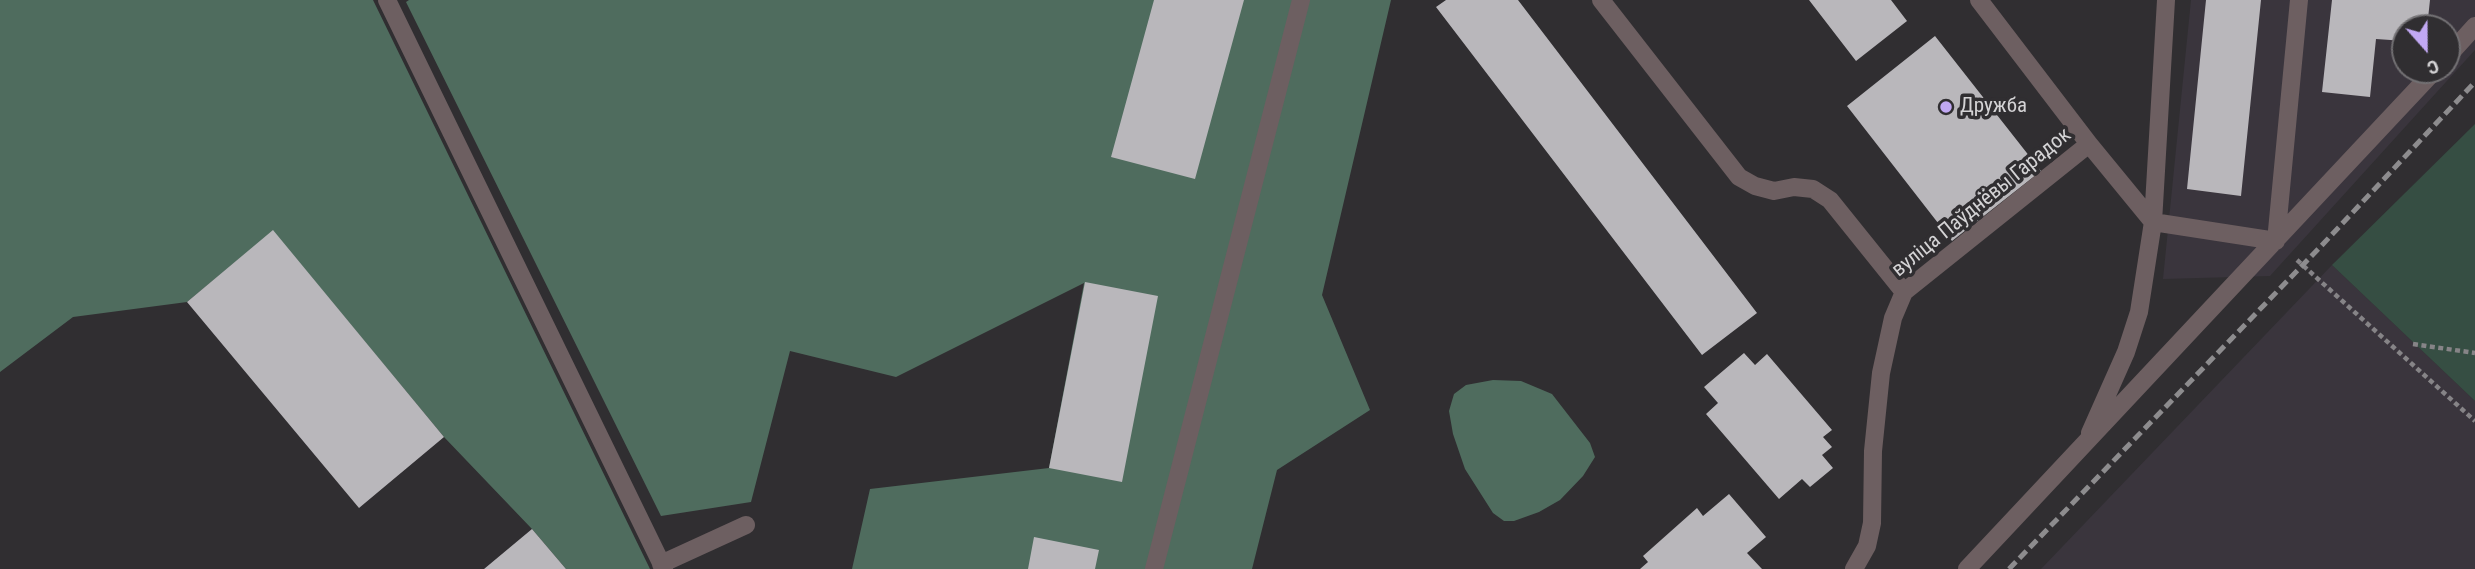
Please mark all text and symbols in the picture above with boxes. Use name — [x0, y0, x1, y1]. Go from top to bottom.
north arrow — [2391, 14, 2461, 84]
text: С — [2424, 55, 2442, 80]
place label: Дружба — [1960, 94, 2027, 120]
marker: Дружба — [1938, 99, 1954, 115]
street label: вуліца Паўднёвы Гарадок — [1887, 123, 2077, 283]

